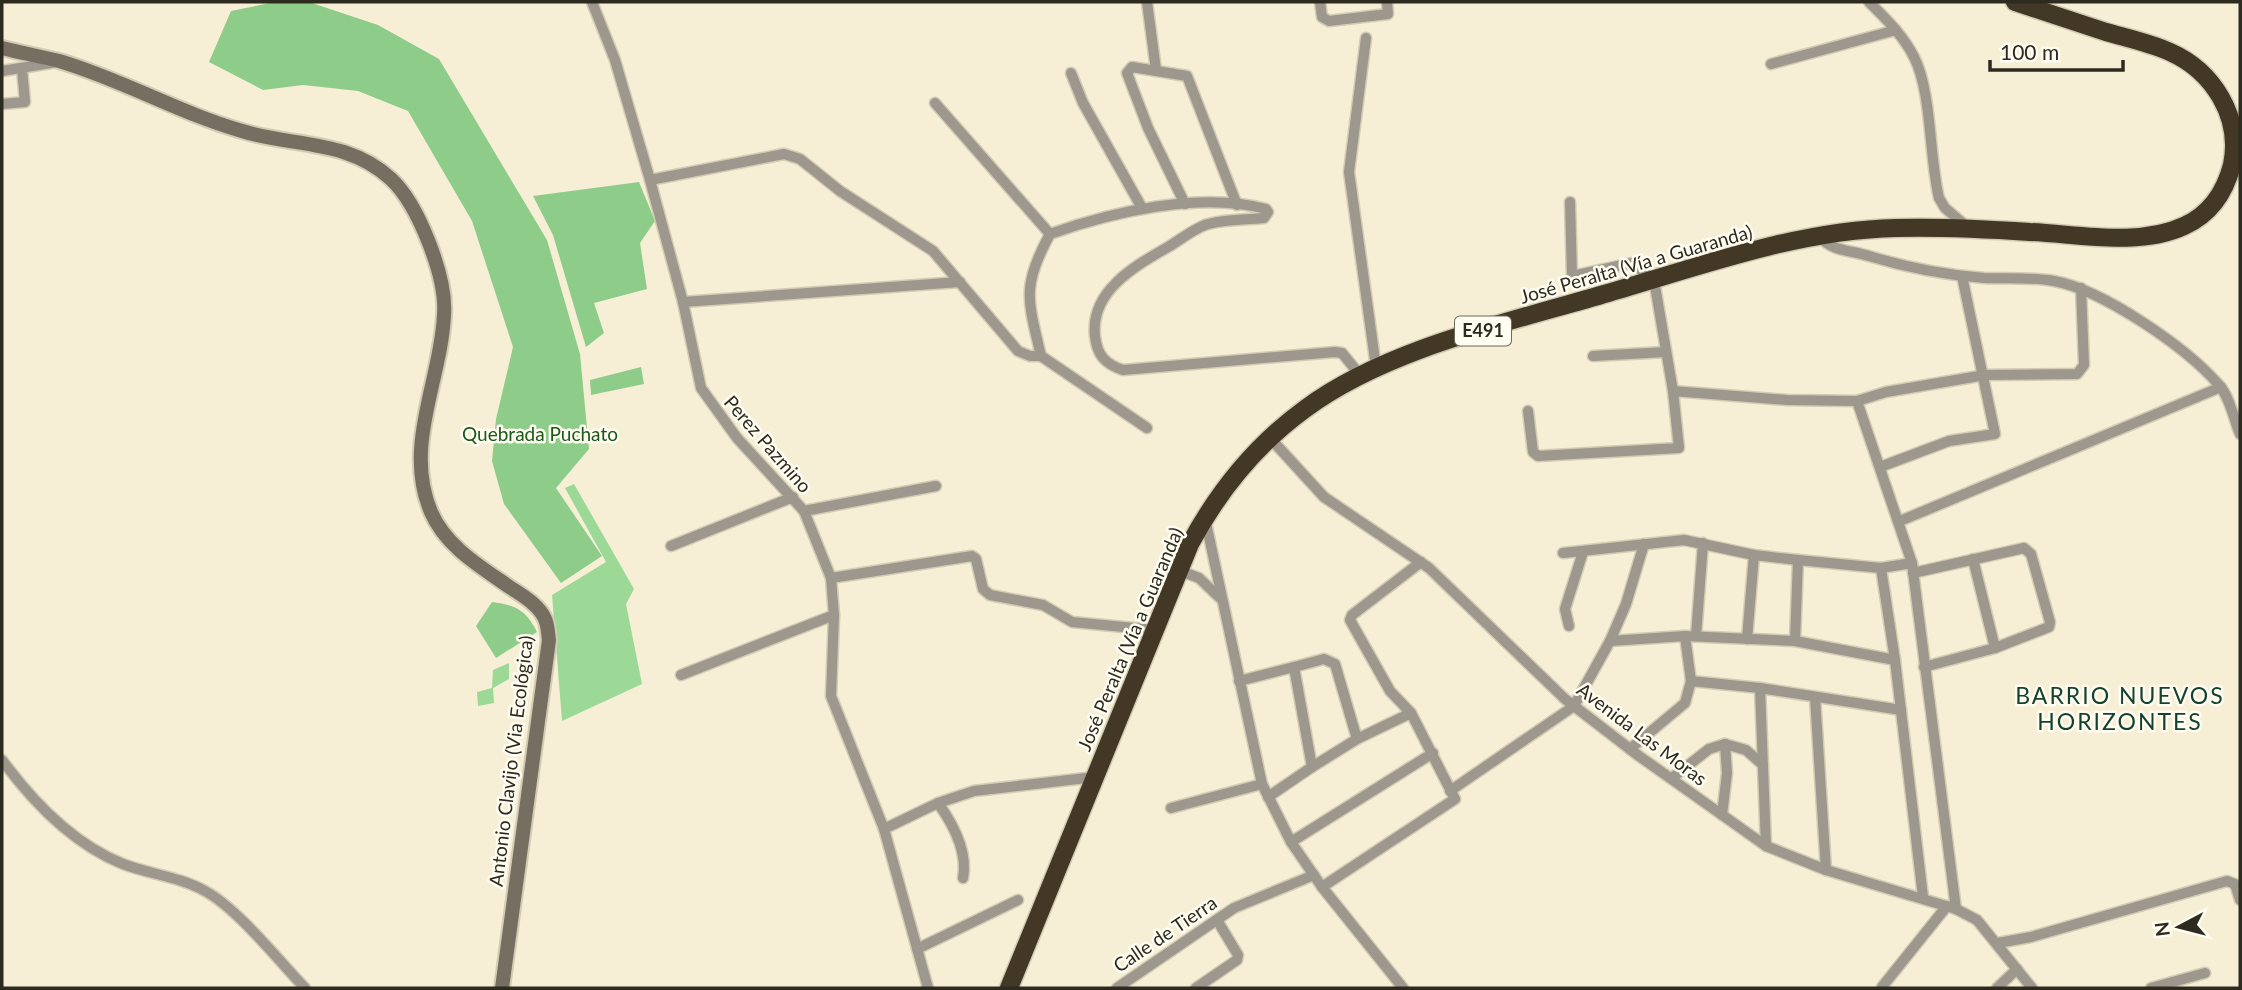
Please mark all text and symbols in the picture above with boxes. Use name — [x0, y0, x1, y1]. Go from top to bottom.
scale bar — [1990, 28, 2123, 72]
text: 100 m — [2000, 39, 2059, 64]
street label: José Peralta (Vía a Guaranda) — [1517, 219, 1755, 308]
road number: E491 — [1455, 316, 1511, 346]
street label: Perez Pazmino — [720, 390, 817, 497]
park label: Quebrada Puchato — [462, 422, 618, 445]
street label: José Peralta (Vía a Guaranda) — [1072, 524, 1187, 754]
street label: Antonio Clavijo (Via Ecológica) — [484, 634, 537, 888]
street label: Avenida Las Moras — [1573, 677, 1712, 790]
district label: BARRIO NUEVOS HORIZONTES — [2015, 681, 2225, 735]
street label: Calle de Tierra — [1109, 891, 1221, 977]
north arrow — [2144, 892, 2214, 962]
text: N — [2149, 920, 2174, 938]

